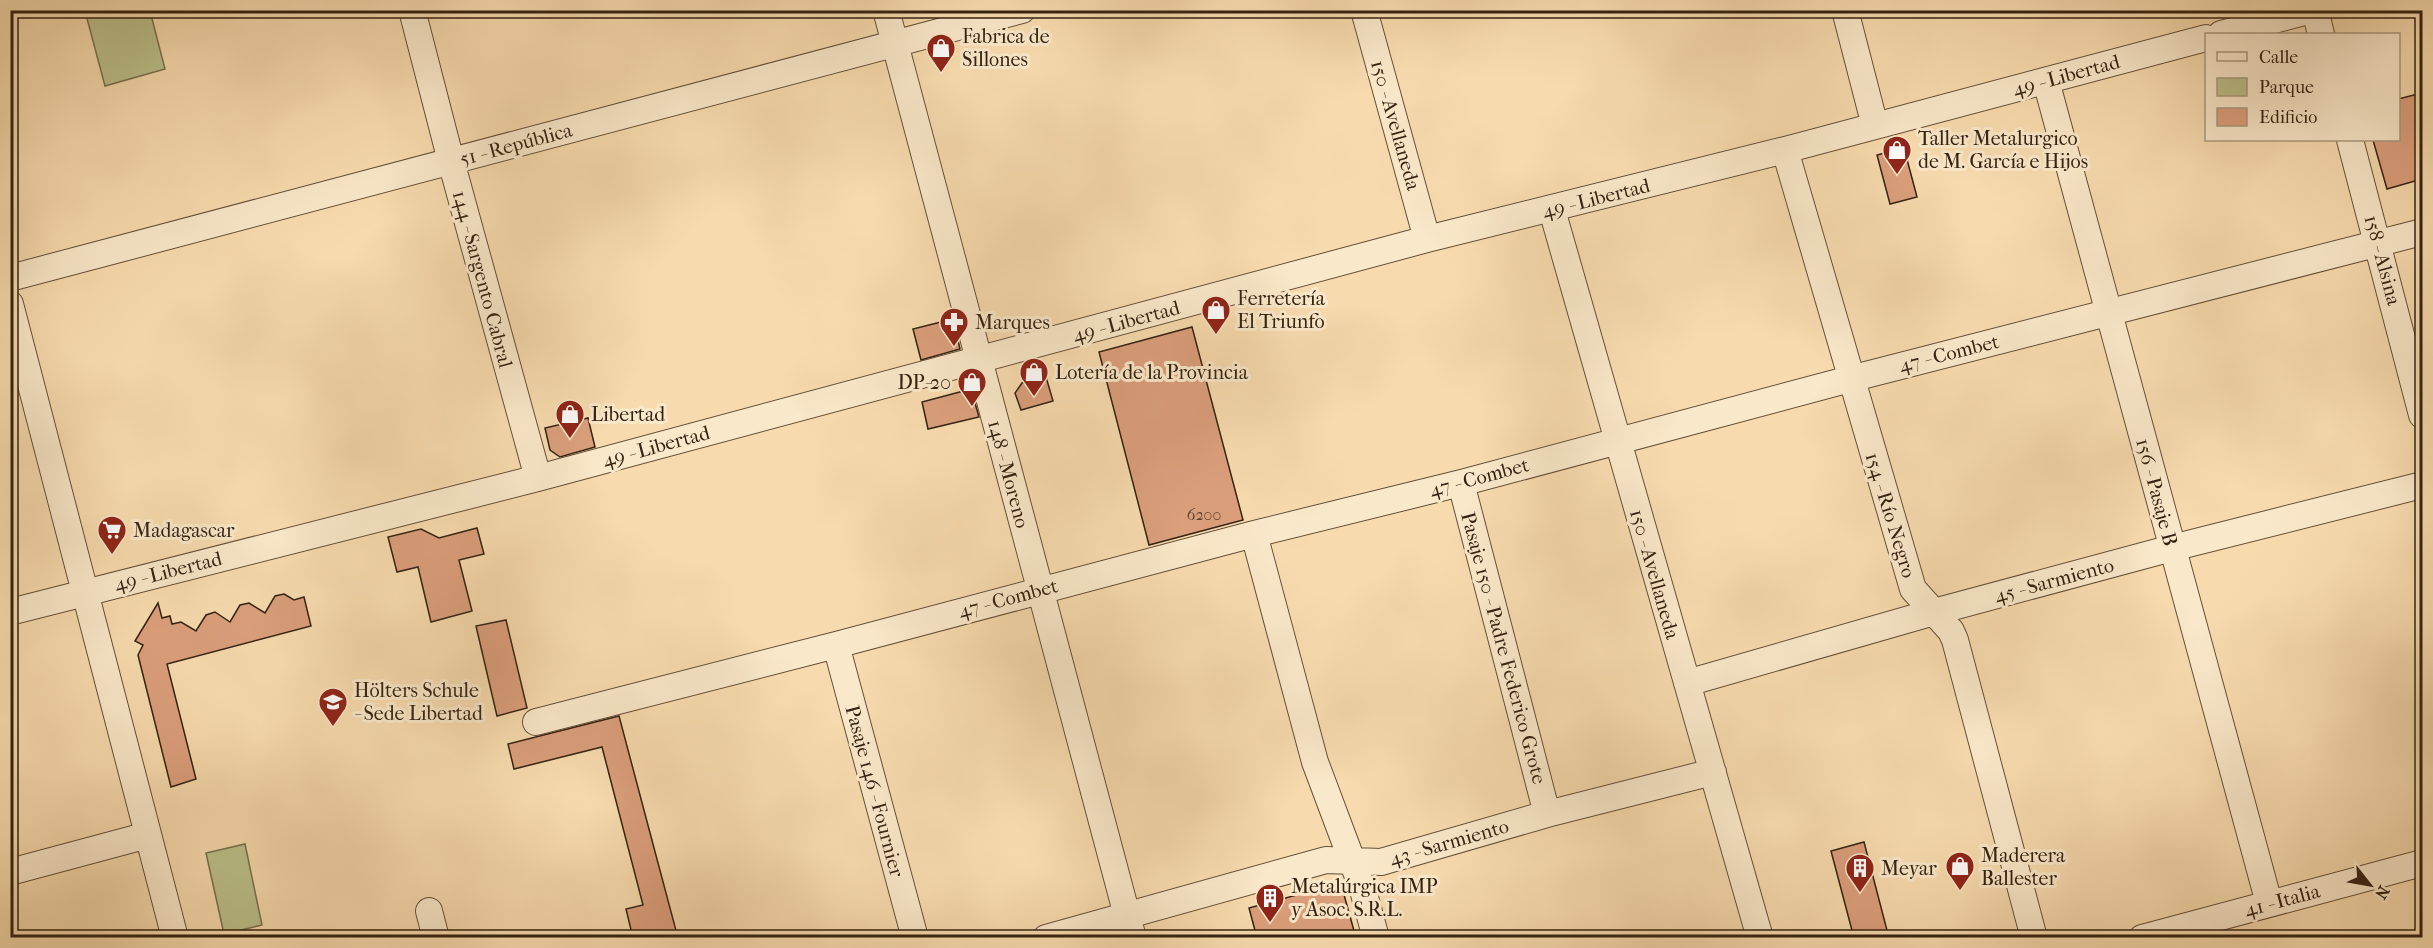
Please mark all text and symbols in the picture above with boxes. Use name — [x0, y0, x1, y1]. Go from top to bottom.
place label: Fabrica de Sillones — [962, 25, 1050, 71]
shop icon: Fabrica de Sillones — [925, 32, 957, 74]
legend — [2205, 33, 2400, 141]
text: Calle — [2259, 47, 2298, 68]
street label: 49 - Libertad — [2010, 50, 2123, 101]
street label: 150 - Avellaneda — [1366, 57, 1425, 194]
text: Parque — [2259, 77, 2314, 98]
text: Edificio — [2259, 107, 2317, 128]
street label: 51 - República — [457, 118, 576, 171]
place label: Taller Metalurgico de M. García e Hijos — [1918, 127, 2088, 173]
shop icon: Taller Metalurgico de M. García e Hijos — [1881, 134, 1913, 176]
street label: 49 - Libertad — [1540, 174, 1653, 223]
street label: 144 - Sargento Cabral — [448, 188, 517, 371]
street label: 158 - Alsina — [2359, 213, 2406, 308]
place label: Ferretería El Triunfo — [1237, 287, 1326, 333]
shop icon: Ferretería El Triunfo — [1200, 294, 1232, 336]
street label: 49 - Libertad — [1070, 296, 1183, 347]
pharmacy icon: Marques — [938, 306, 970, 348]
place label: Marques — [975, 311, 1050, 334]
street label: 47 - Combet — [1897, 330, 2001, 377]
shop icon: Lotería de la Provincia — [1018, 356, 1050, 398]
place label: Lotería de la Provincia — [1055, 361, 1249, 384]
shop icon: DP-20 — [956, 366, 988, 408]
place label: DP-20 — [897, 371, 951, 394]
shop icon: Libertad — [554, 398, 586, 440]
place label: Libertad — [591, 403, 666, 426]
street label: 148 - Moreno — [983, 418, 1034, 531]
street label: 49 - Libertad — [600, 421, 713, 472]
street label: 156 - Pasaje B — [2131, 436, 2182, 548]
street label: 154 - Río Negro — [1861, 450, 1921, 581]
street label: 47 - Combet — [1427, 453, 1531, 502]
house number: 6200 — [1187, 505, 1221, 524]
street label: 150 - Avellaneda — [1625, 506, 1684, 643]
street label: Pasaje 150 - Padre Federico Grote — [1456, 510, 1551, 787]
supermarket icon: Madagascar — [96, 514, 128, 556]
place label: Madagascar — [133, 519, 235, 542]
street label: 49 - Libertad — [112, 547, 225, 596]
street label: 45 - Sarmiento — [1992, 553, 2116, 607]
street label: 47 - Combet — [956, 574, 1060, 623]
place label: Hölters Schule - Sede Libertad — [354, 679, 484, 725]
school or university icon: Hölters Schule - Sede Libertad — [317, 686, 349, 728]
street label: Pasaje 146 - Fournier — [841, 703, 909, 880]
street label: 43 - Sarmiento — [1387, 814, 1511, 870]
place label: Maderera Ballester — [1981, 844, 2066, 890]
shop icon: Maderera Ballester — [1944, 850, 1976, 892]
building icon: Meyar — [1844, 852, 1876, 894]
north arrow — [2340, 855, 2400, 915]
place label: Meyar — [1881, 857, 1937, 880]
place label: Metalúrgica IMP y Asoc. S.R.L. — [1291, 875, 1438, 921]
street label: 41 - Italia — [2242, 879, 2323, 922]
building icon: Metalúrgica IMP y Asoc. S.R.L. — [1254, 882, 1286, 924]
text: N — [2371, 882, 2394, 903]

